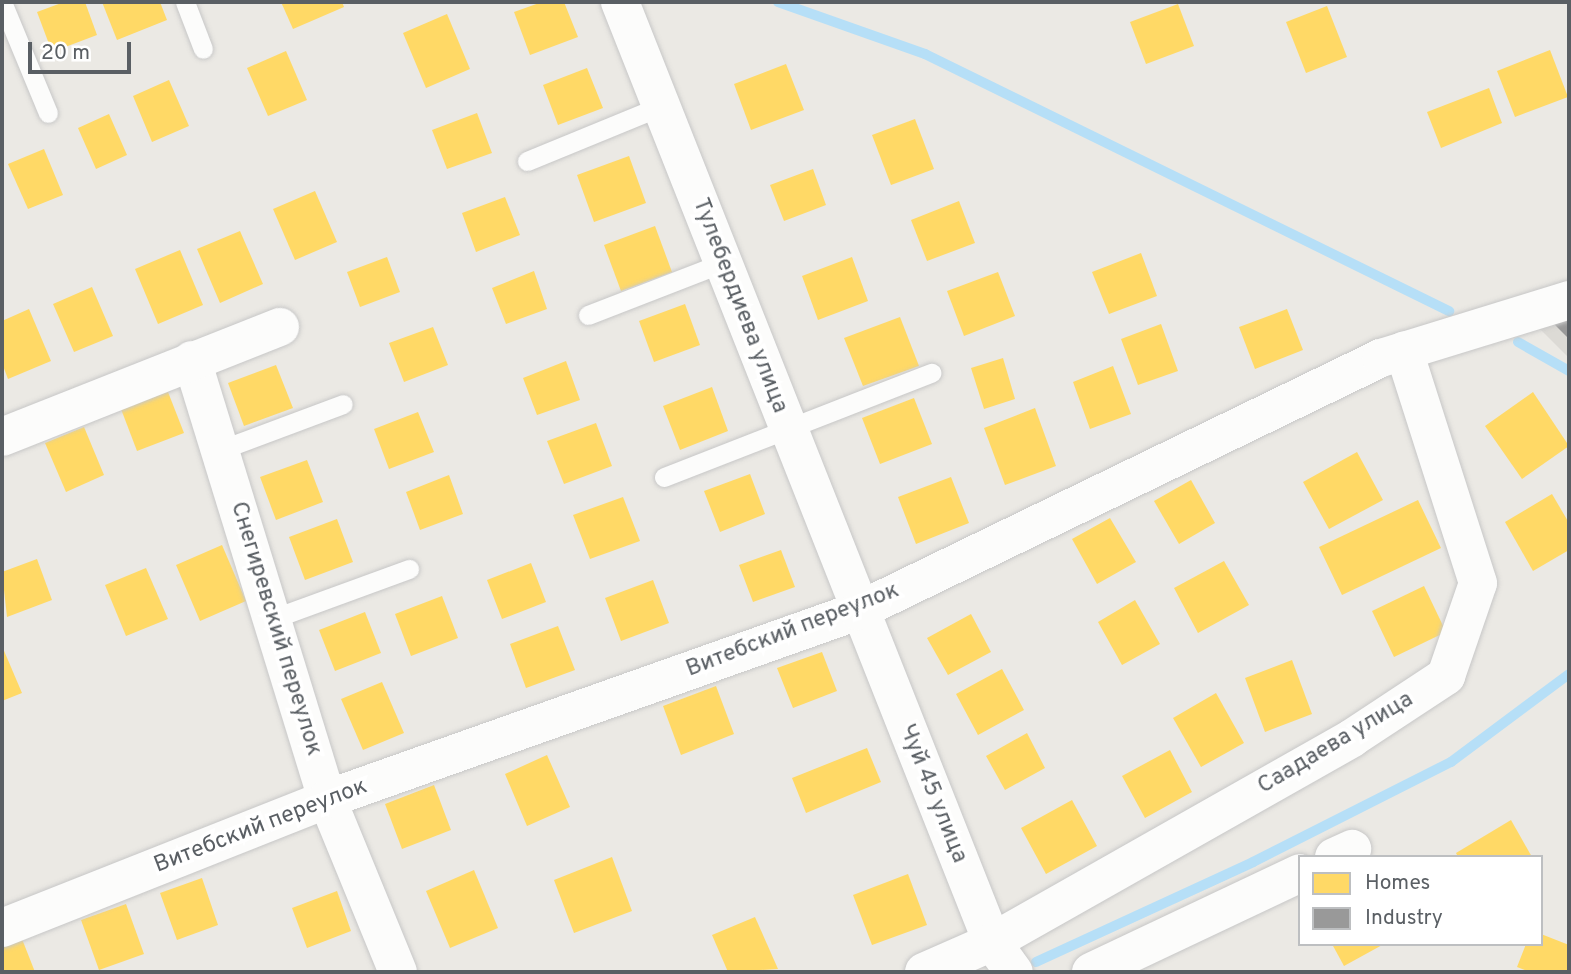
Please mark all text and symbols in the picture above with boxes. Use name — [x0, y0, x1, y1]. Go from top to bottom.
scale bar — [32, 28, 135, 72]
text: 20 m — [41, 40, 90, 67]
street label: Тулебердиева улица — [685, 195, 793, 417]
street label: Снегиревский переулок — [223, 499, 327, 759]
street label: Витебский переулок — [683, 578, 903, 684]
street label: Саадаева улица — [1253, 687, 1419, 801]
street label: Чуй 45 улица — [892, 721, 972, 867]
street label: Витебский переулок — [151, 774, 371, 880]
legend — [1298, 855, 1543, 946]
text: Homes — [1365, 870, 1430, 897]
text: Industry — [1365, 905, 1443, 932]

